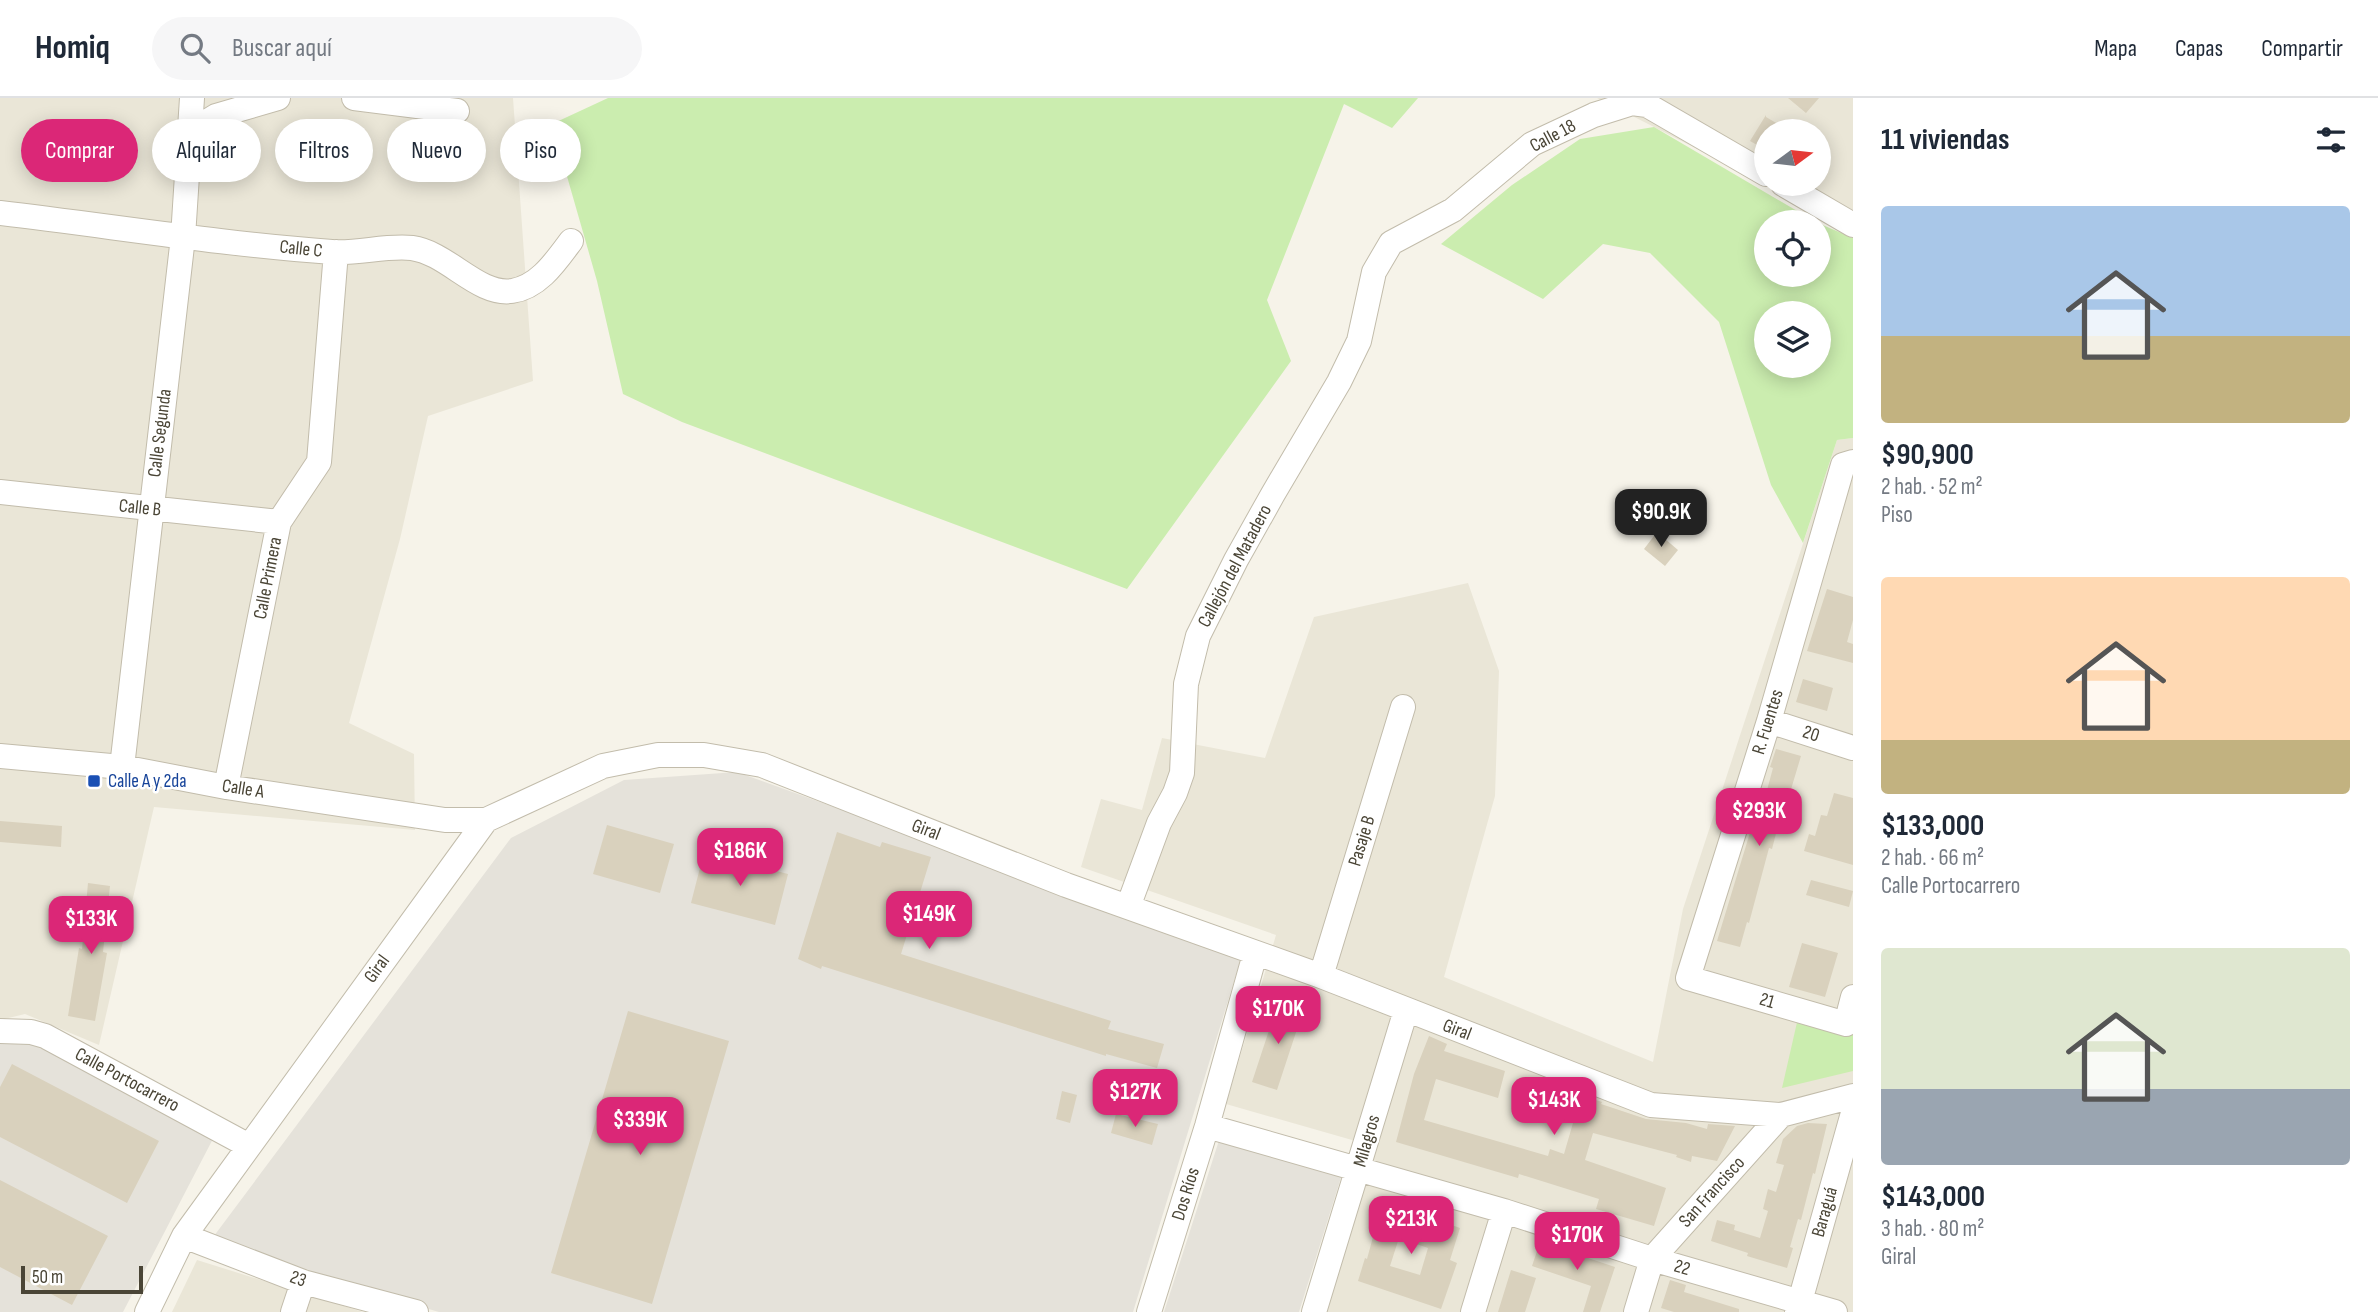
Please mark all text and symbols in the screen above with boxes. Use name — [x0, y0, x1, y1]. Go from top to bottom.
search box — [152, 17, 642, 80]
text: Homiq — [35, 28, 110, 68]
icon: search — [176, 29, 214, 67]
text: Buscar aquí — [232, 33, 332, 64]
text: Mapa — [2094, 34, 2137, 63]
text: Capas — [2175, 34, 2223, 63]
text: Compartir — [2261, 34, 2343, 63]
street label: Calle 18 — [1526, 114, 1580, 158]
chip: Comprar — [21, 119, 138, 182]
chip: Alquilar — [152, 119, 261, 182]
chip: Filtros — [275, 119, 373, 182]
chip: Nuevo — [387, 119, 486, 182]
chip: Piso — [500, 119, 581, 182]
north arrow — [1754, 119, 1830, 196]
map controls — [1754, 119, 1831, 378]
icon: filters — [2312, 121, 2350, 159]
text: 11 viviendas — [1881, 122, 2010, 158]
button: locate — [1754, 210, 1831, 287]
street label: Calle C — [278, 235, 324, 263]
icon: home — [2053, 252, 2179, 378]
button: layers — [1754, 301, 1831, 378]
street label: Calle Segunda — [143, 388, 177, 478]
text: $90,900 — [1881, 437, 1974, 473]
text: 2 hab. · 52 m² — [1881, 473, 1983, 501]
pin: $90.9K — [1604, 490, 1718, 549]
street label: Calle B — [118, 494, 162, 522]
text: $90.9K — [1631, 498, 1691, 526]
street label: Callejón del Matadero — [1193, 501, 1277, 631]
text: Piso — [1881, 501, 1913, 529]
street label: Calle Primera — [249, 535, 287, 621]
icon: home — [2053, 623, 2179, 749]
street label: R. Fuentes — [1747, 687, 1789, 757]
street label: 20 — [1800, 721, 1822, 747]
place label: Calle A y 2da — [108, 770, 187, 793]
marker: Calle A y 2da — [86, 773, 102, 789]
street label: Calle A — [220, 774, 266, 804]
pin: $293K — [1710, 788, 1808, 848]
text: $293K — [1732, 797, 1786, 825]
text: $133,000 — [1881, 808, 1984, 844]
street label: Pasaje B — [1343, 813, 1381, 869]
street label: Giral — [908, 814, 944, 846]
pin: $186K — [691, 828, 789, 888]
text: $186K — [713, 837, 767, 865]
text: 2 hab. · 66 m² — [1881, 844, 1984, 872]
text: Calle Portocarrero — [1881, 872, 2020, 900]
pin: $149K — [880, 892, 978, 951]
pin: $133K — [42, 896, 140, 956]
text: $149K — [902, 900, 956, 928]
text: $133K — [65, 905, 117, 933]
street label: Giral — [359, 950, 395, 988]
pin: $170K — [1229, 986, 1327, 1046]
street label: 21 — [1757, 988, 1777, 1014]
icon: home — [2053, 994, 2179, 1120]
text: $170K — [1252, 995, 1304, 1023]
street label: Giral — [1439, 1014, 1475, 1046]
street label: Calle Portocarrero — [71, 1043, 183, 1117]
pin: $127K — [1086, 1070, 1184, 1129]
pin: $143K — [1505, 1077, 1603, 1137]
text: $127K — [1109, 1078, 1161, 1106]
text: $143K — [1527, 1086, 1581, 1114]
pin: $339K — [591, 1098, 689, 1157]
text: $339K — [613, 1106, 667, 1134]
street label: Milagros — [1349, 1112, 1385, 1170]
street label: San Francisco — [1674, 1152, 1750, 1232]
street label: Dos Ríos — [1167, 1165, 1205, 1223]
text: $143,000 — [1881, 1179, 1985, 1215]
street label: Baraguá — [1807, 1184, 1843, 1240]
pin: $213K — [1362, 1196, 1460, 1256]
text: $213K — [1385, 1205, 1437, 1233]
pin: $170K — [1528, 1212, 1626, 1272]
text: 3 hab. · 80 m² — [1881, 1215, 1984, 1243]
text: $170K — [1551, 1221, 1603, 1249]
text: Giral — [1881, 1243, 1916, 1271]
street label: 22 — [1671, 1255, 1693, 1281]
scale bar — [21, 1263, 144, 1295]
text: 50 m — [32, 1266, 63, 1289]
street label: 23 — [287, 1266, 309, 1292]

